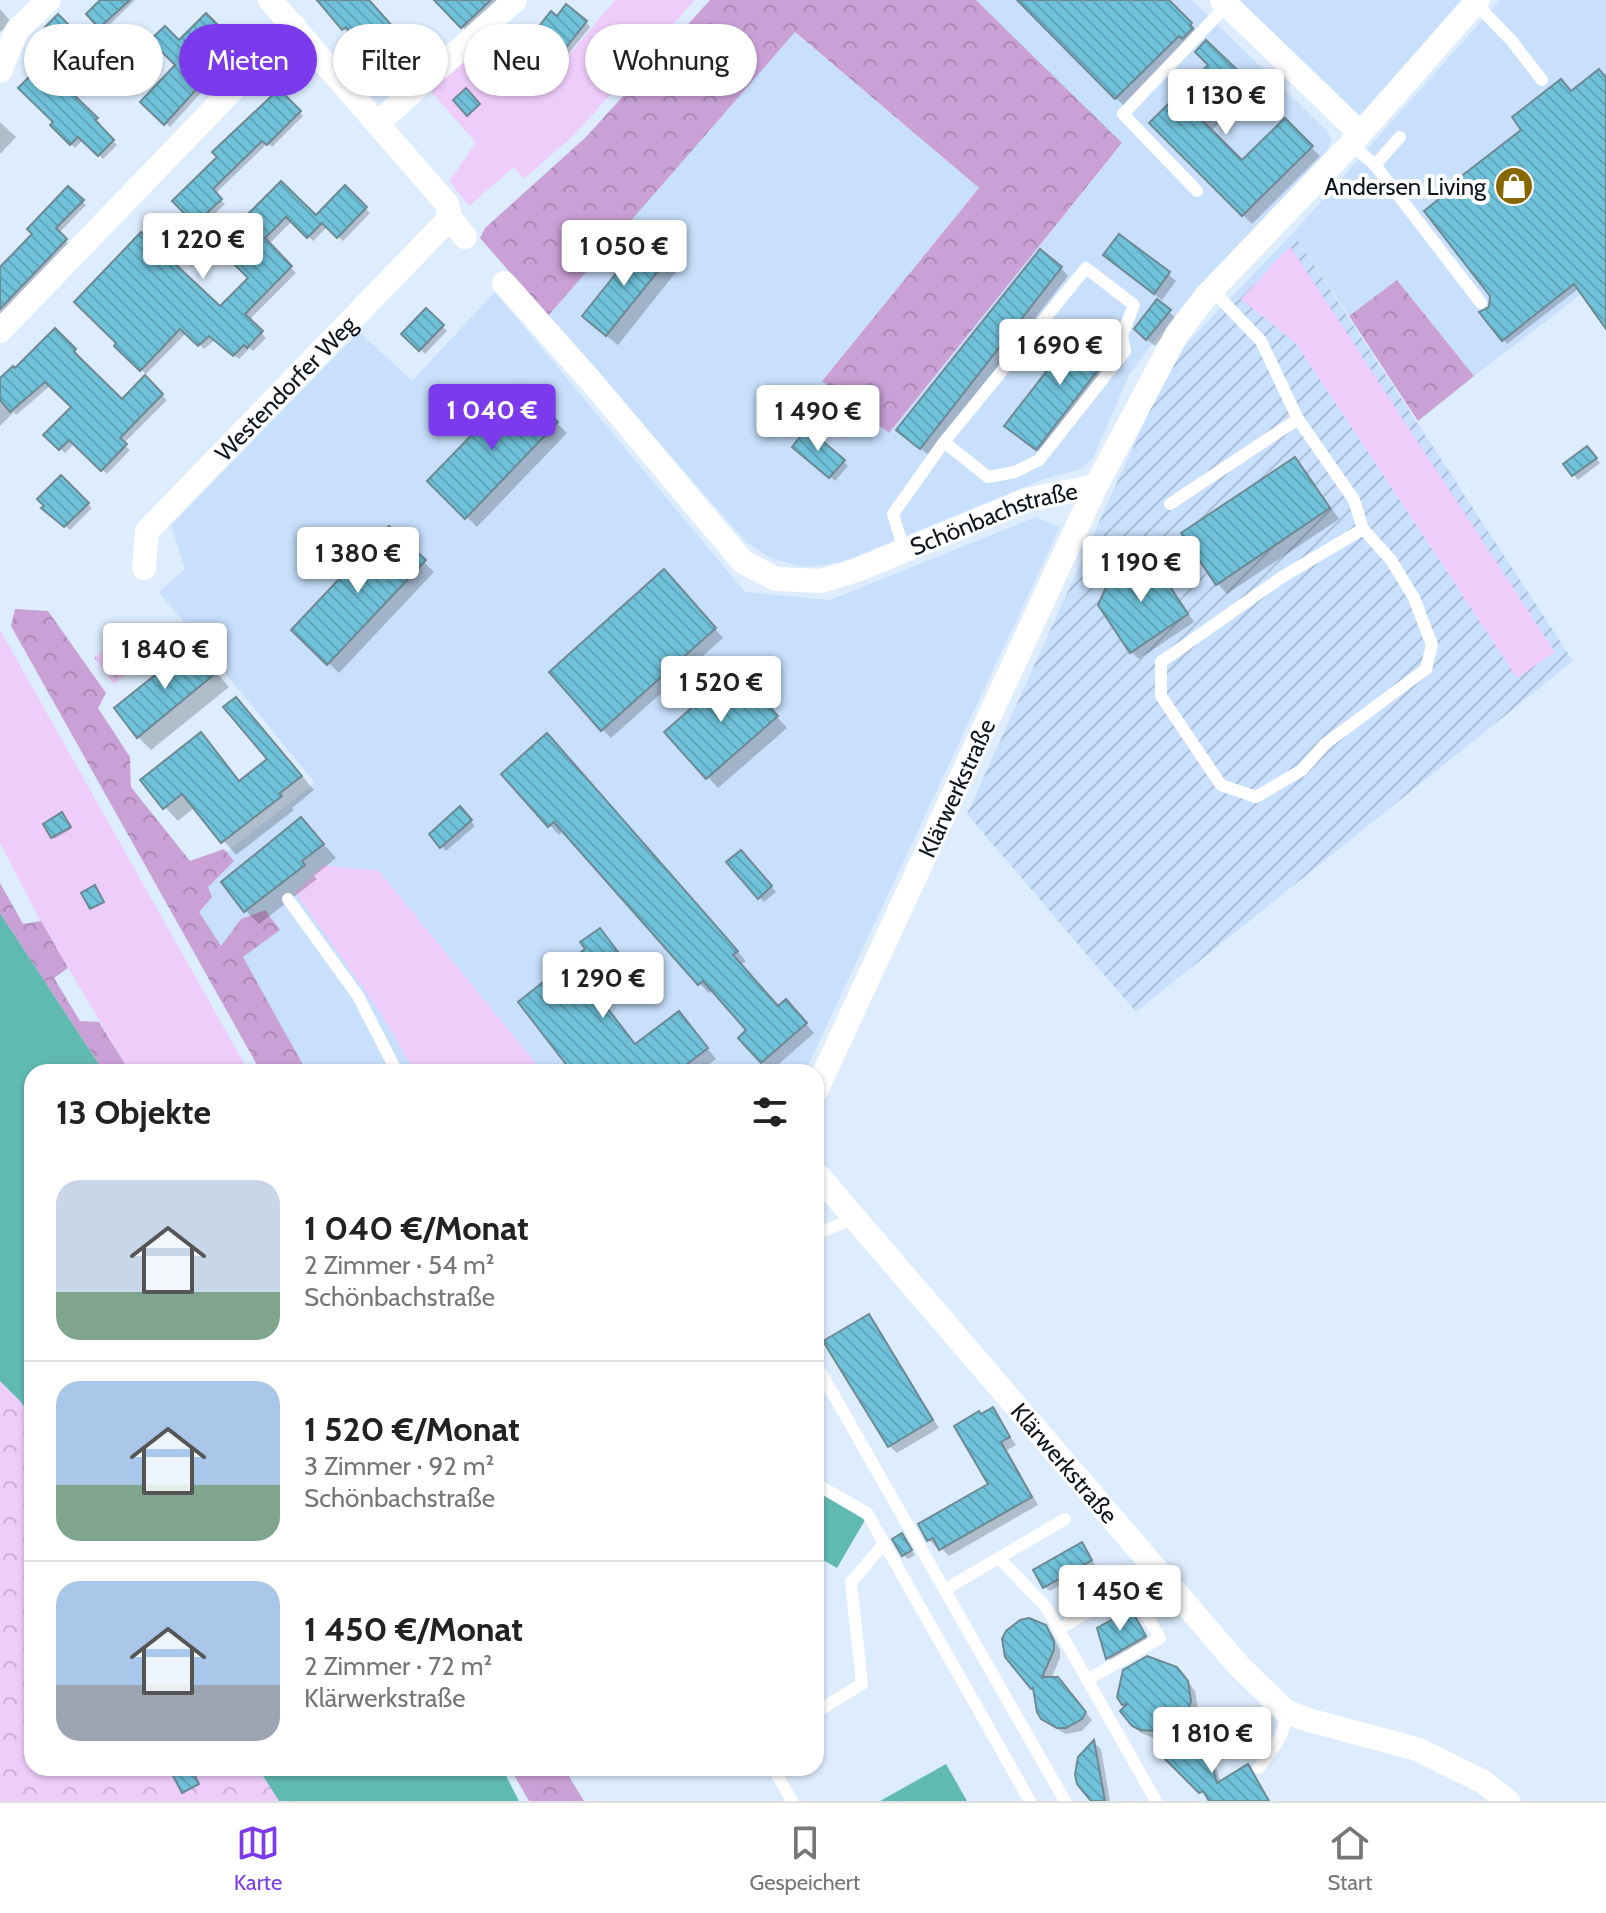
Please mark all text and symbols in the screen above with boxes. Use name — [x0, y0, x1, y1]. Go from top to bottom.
chip: Kaufen — [24, 24, 163, 96]
chip: Mieten — [179, 24, 317, 96]
chip: Filter — [333, 24, 448, 96]
chip: Neu — [464, 24, 569, 96]
chip: Wohnung — [585, 24, 757, 96]
pin: 1 130 € — [1152, 69, 1300, 137]
text: 1 130 € — [1186, 79, 1266, 111]
shop icon: Andersen Living — [1493, 165, 1535, 207]
place label: Andersen Living — [1324, 172, 1487, 201]
pin: 1 220 € — [129, 213, 277, 281]
pin: 1 050 € — [550, 220, 698, 288]
text: 1 220 € — [161, 223, 245, 255]
text: 1 050 € — [580, 230, 668, 262]
street label: Westendorfer Weg — [209, 309, 363, 467]
pin: 1 690 € — [986, 319, 1134, 387]
text: 1 690 € — [1017, 329, 1103, 361]
pin: 1 040 € — [418, 384, 566, 452]
pin: 1 490 € — [744, 385, 892, 453]
text: 1 040 € — [447, 394, 537, 426]
text: 1 490 € — [774, 395, 862, 427]
street label: Schönbachstraße — [906, 476, 1080, 561]
pin: 1 380 € — [284, 527, 432, 595]
pin: 1 190 € — [1067, 536, 1215, 604]
text: 1 380 € — [315, 537, 401, 569]
text: 1 190 € — [1101, 546, 1181, 578]
pin: 1 840 € — [91, 623, 239, 691]
text: 1 840 € — [121, 633, 209, 665]
pin: 1 520 € — [647, 656, 795, 724]
text: 1 520 € — [679, 666, 763, 698]
street label: Klärwerkstraße — [912, 714, 1001, 862]
pin: 1 290 € — [529, 952, 677, 1020]
text: 1 290 € — [561, 962, 645, 994]
icon: filters — [748, 1090, 792, 1134]
text: 13 Objekte — [56, 1091, 211, 1133]
text: 1 040 €/Monat — [304, 1207, 529, 1249]
icon: home — [120, 1212, 216, 1308]
text: 2 Zimmer · 54 m² — [304, 1249, 495, 1281]
text: Schönbachstraße — [304, 1281, 495, 1313]
street label: Klärwerkstraße — [1005, 1397, 1124, 1529]
text: 1 520 €/Monat — [304, 1408, 520, 1450]
icon: home — [120, 1413, 216, 1509]
text: 3 Zimmer · 92 m² — [304, 1450, 494, 1482]
text: Schönbachstraße — [304, 1482, 495, 1514]
pin: 1 450 € — [1046, 1565, 1194, 1633]
text: 1 450 € — [1077, 1575, 1163, 1607]
text: 1 450 €/Monat — [304, 1608, 523, 1650]
icon: home — [120, 1613, 216, 1709]
text: 2 Zimmer · 72 m² — [304, 1650, 492, 1682]
text: Klärwerkstraße — [304, 1682, 466, 1714]
pin: 1 810 € — [1138, 1707, 1286, 1775]
text: 1 810 € — [1171, 1717, 1253, 1749]
tab: Karte — [234, 1821, 282, 1896]
tab: Gespeichert — [749, 1821, 860, 1896]
tab: Start — [1328, 1821, 1372, 1896]

